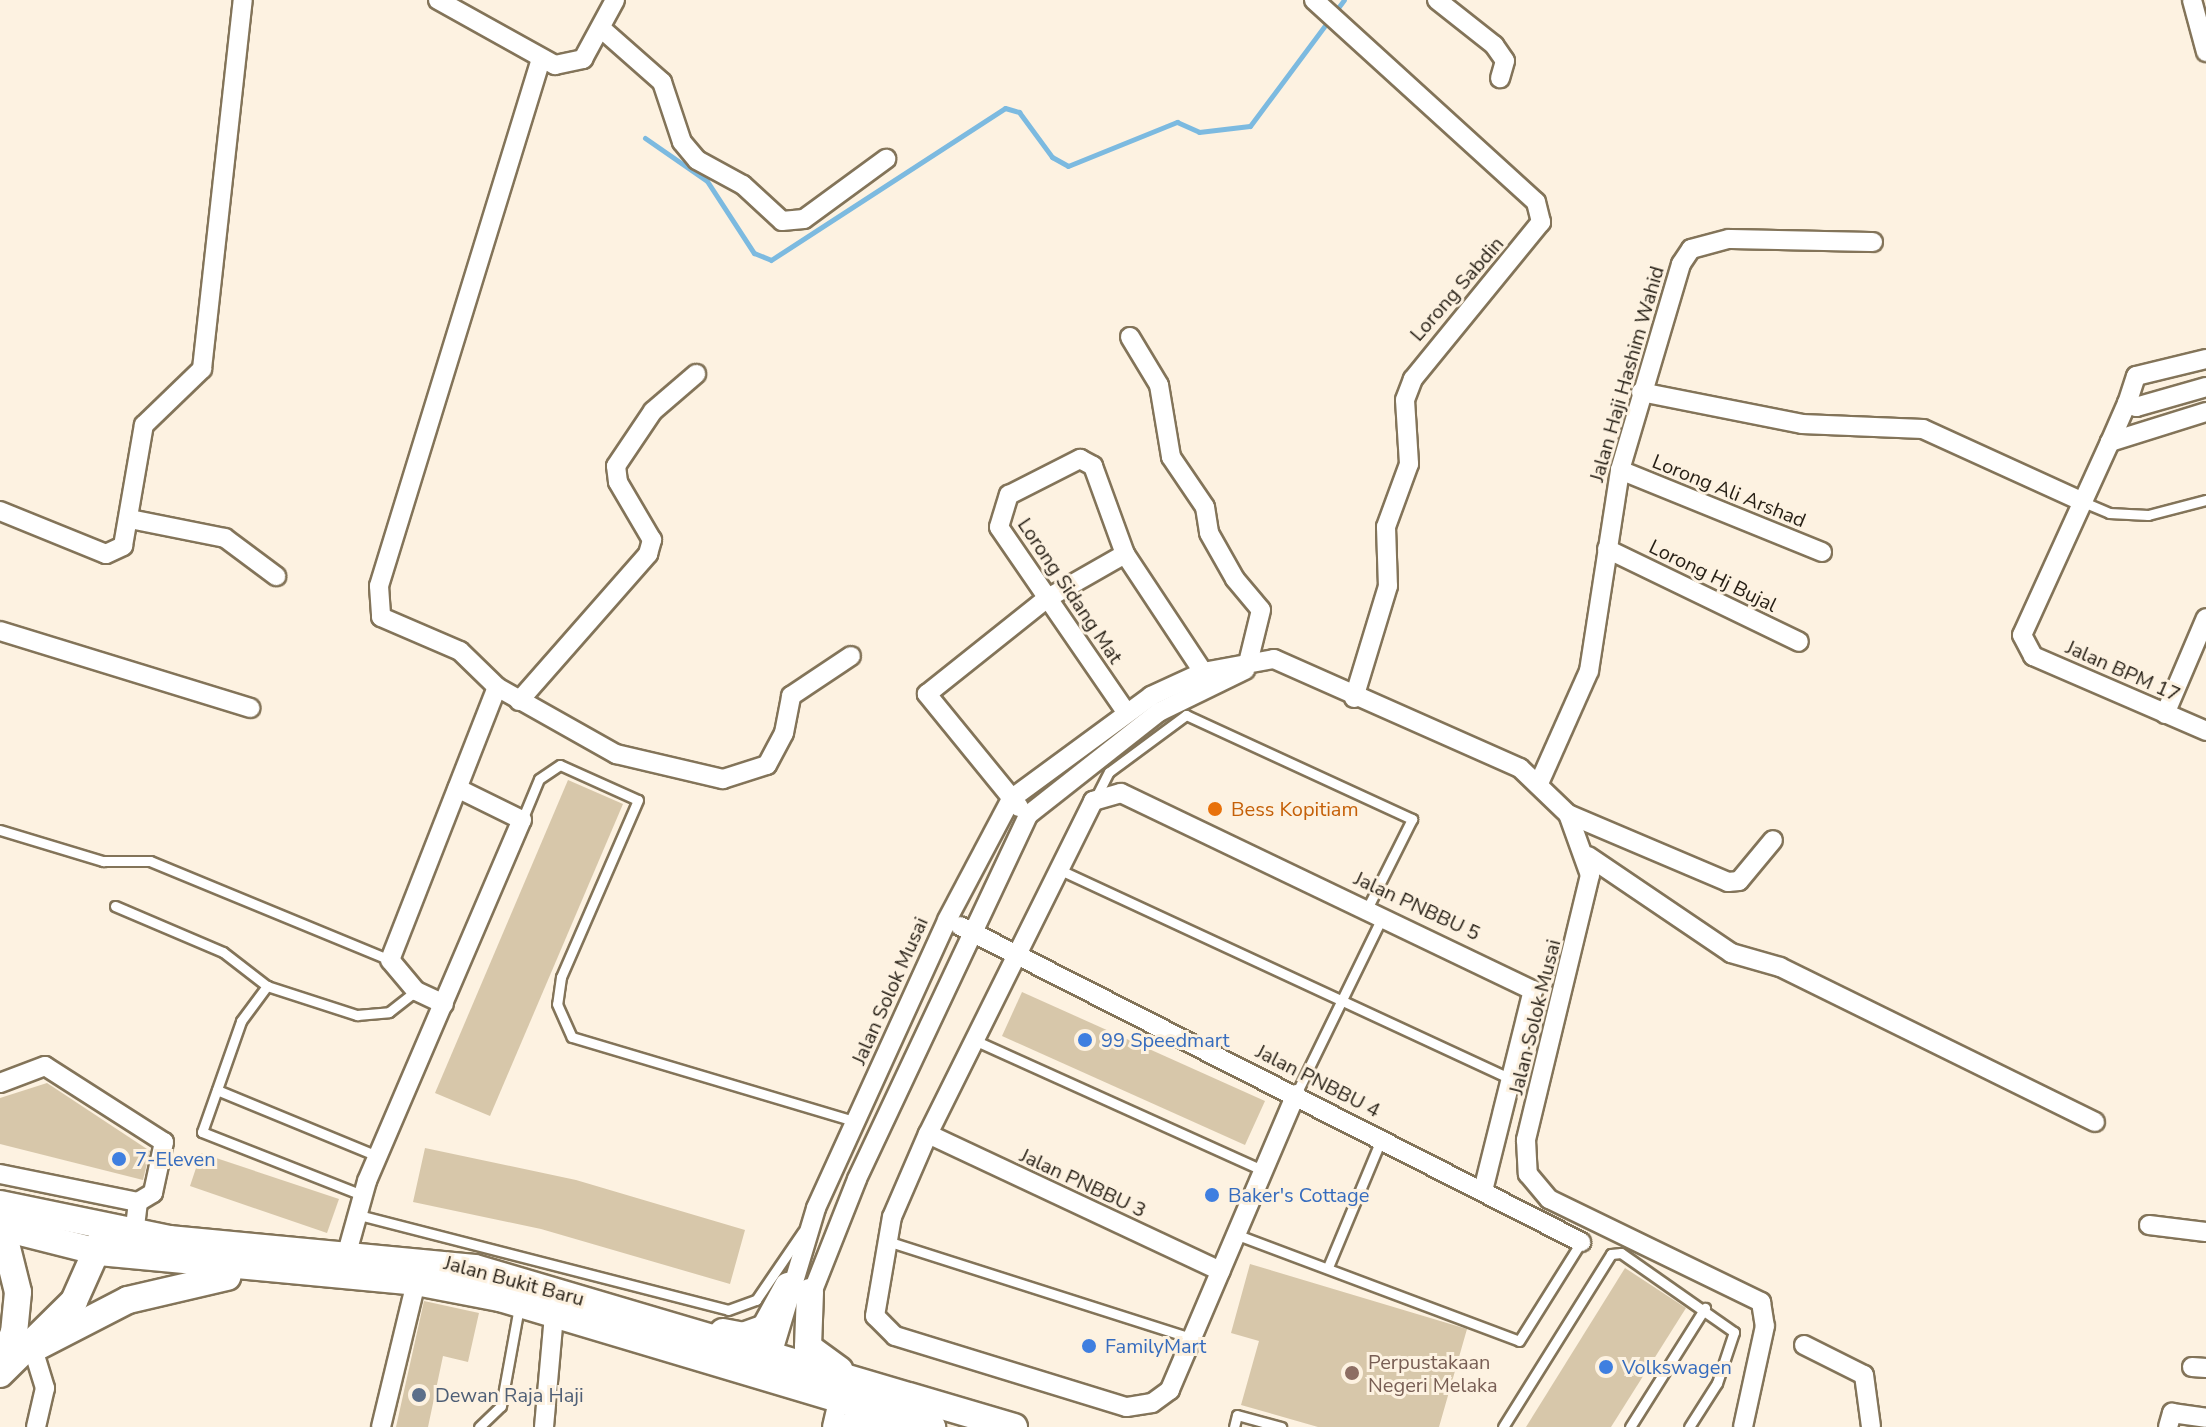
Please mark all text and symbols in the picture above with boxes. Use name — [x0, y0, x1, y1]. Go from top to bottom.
street label: Lorong Sabdin — [1405, 232, 1509, 346]
street label: Jalan Haji Hashim Wahid — [1585, 263, 1669, 485]
street label: Lorong Ali Arshad — [1649, 449, 1809, 533]
street label: Lorong Sidang Mat — [1012, 514, 1128, 668]
street label: Lorong Hj Bujal — [1645, 535, 1781, 617]
street label: Jalan BPM 17 — [2062, 635, 2184, 707]
place label: Bess Kopitiam — [1231, 797, 1359, 821]
marker: Bess Kopitiam — [1206, 800, 1224, 818]
street label: Jalan PNBBU 5 — [1350, 866, 1484, 946]
street label: Jalan Solok Musai — [847, 914, 933, 1068]
street label: Jalan Solok Musai — [1504, 937, 1566, 1097]
place label: 99 Speedmart — [1101, 1028, 1229, 1052]
marker: 99 Speedmart — [1076, 1031, 1094, 1049]
street label: Jalan PNBBU 4 — [1252, 1039, 1384, 1123]
street label: Jalan PNBBU 3 — [1016, 1143, 1150, 1223]
place label: 7-Eleven — [135, 1147, 216, 1171]
marker: 7-Eleven — [110, 1150, 128, 1168]
place label: Baker's Cottage — [1228, 1183, 1369, 1207]
marker: Baker's Cottage — [1203, 1186, 1221, 1204]
street label: Jalan Bukit Baru — [441, 1251, 587, 1311]
place label: FamilyMart — [1105, 1334, 1206, 1358]
marker: FamilyMart — [1080, 1337, 1098, 1355]
place label: Perpustakaan Negeri Melaka — [1368, 1350, 1497, 1397]
place label: Volkswagen — [1622, 1355, 1732, 1379]
marker: Volkswagen — [1597, 1358, 1615, 1376]
marker: Perpustakaan Negeri Melaka — [1343, 1364, 1361, 1382]
place label: Dewan Raja Haji — [435, 1383, 584, 1407]
marker: Dewan Raja Haji — [410, 1386, 428, 1404]

